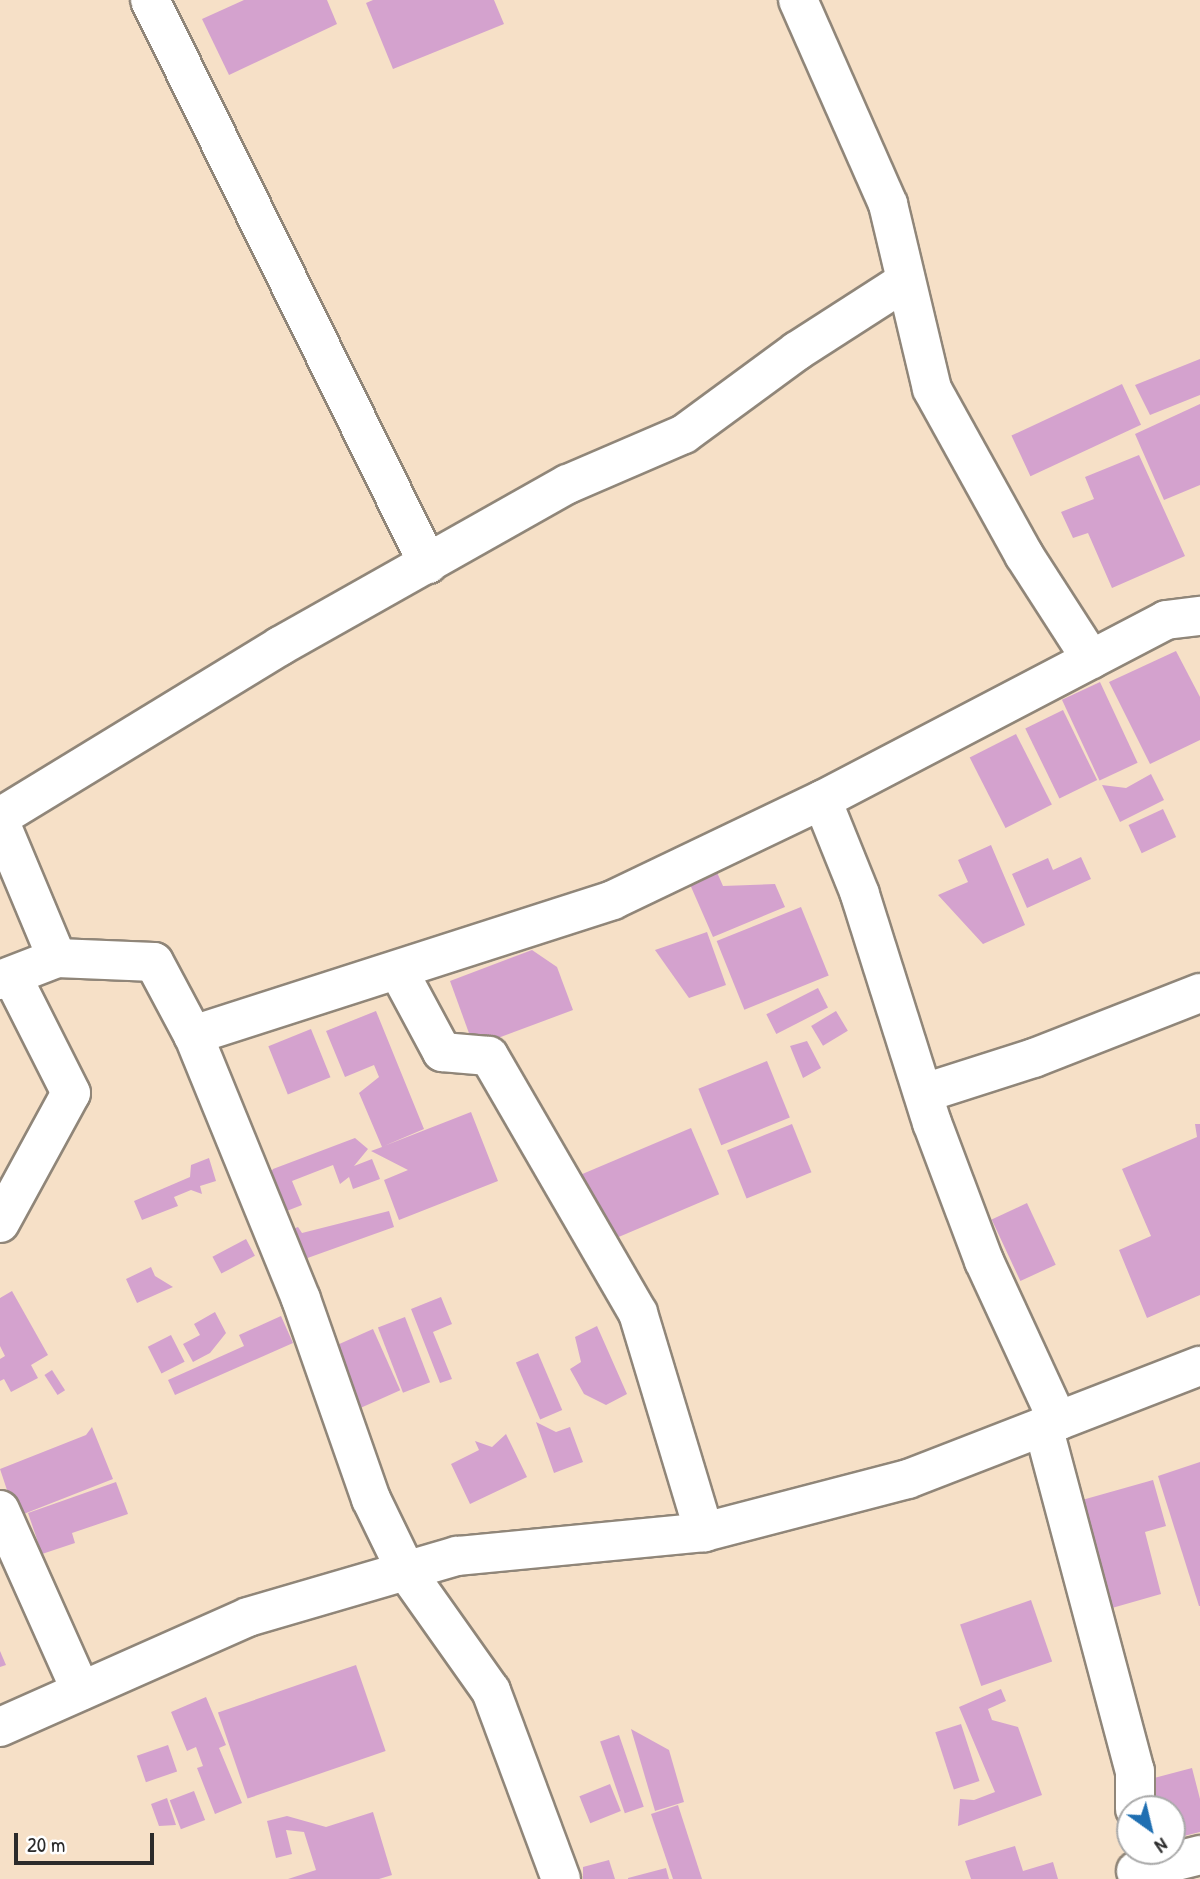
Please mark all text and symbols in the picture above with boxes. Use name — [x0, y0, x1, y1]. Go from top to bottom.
north arrow — [1116, 1795, 1186, 1865]
scale bar — [18, 1820, 158, 1864]
text: 20 m — [27, 1830, 65, 1859]
text: N — [1150, 1832, 1173, 1859]

